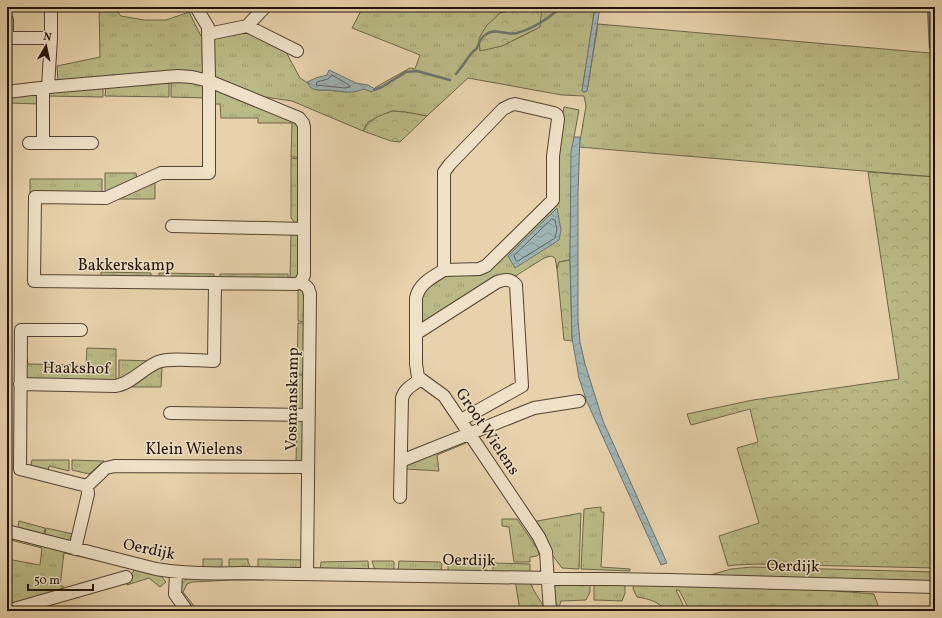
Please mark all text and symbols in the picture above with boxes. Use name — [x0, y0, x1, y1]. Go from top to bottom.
north arrow — [26, 26, 66, 66]
text: N — [42, 30, 52, 46]
street label: Bakkerskamp — [78, 255, 174, 277]
street label: Vosmanskamp — [281, 347, 305, 451]
street label: Haakshof — [42, 357, 111, 381]
street label: Groot Wielens — [450, 384, 524, 480]
street label: Klein Wielens — [145, 439, 243, 461]
street label: Oerdijk — [121, 534, 177, 566]
street label: Oerdijk — [442, 550, 496, 572]
street label: Oerdijk — [766, 556, 820, 578]
scale bar — [28, 566, 93, 592]
text: 50 m — [34, 573, 60, 589]

